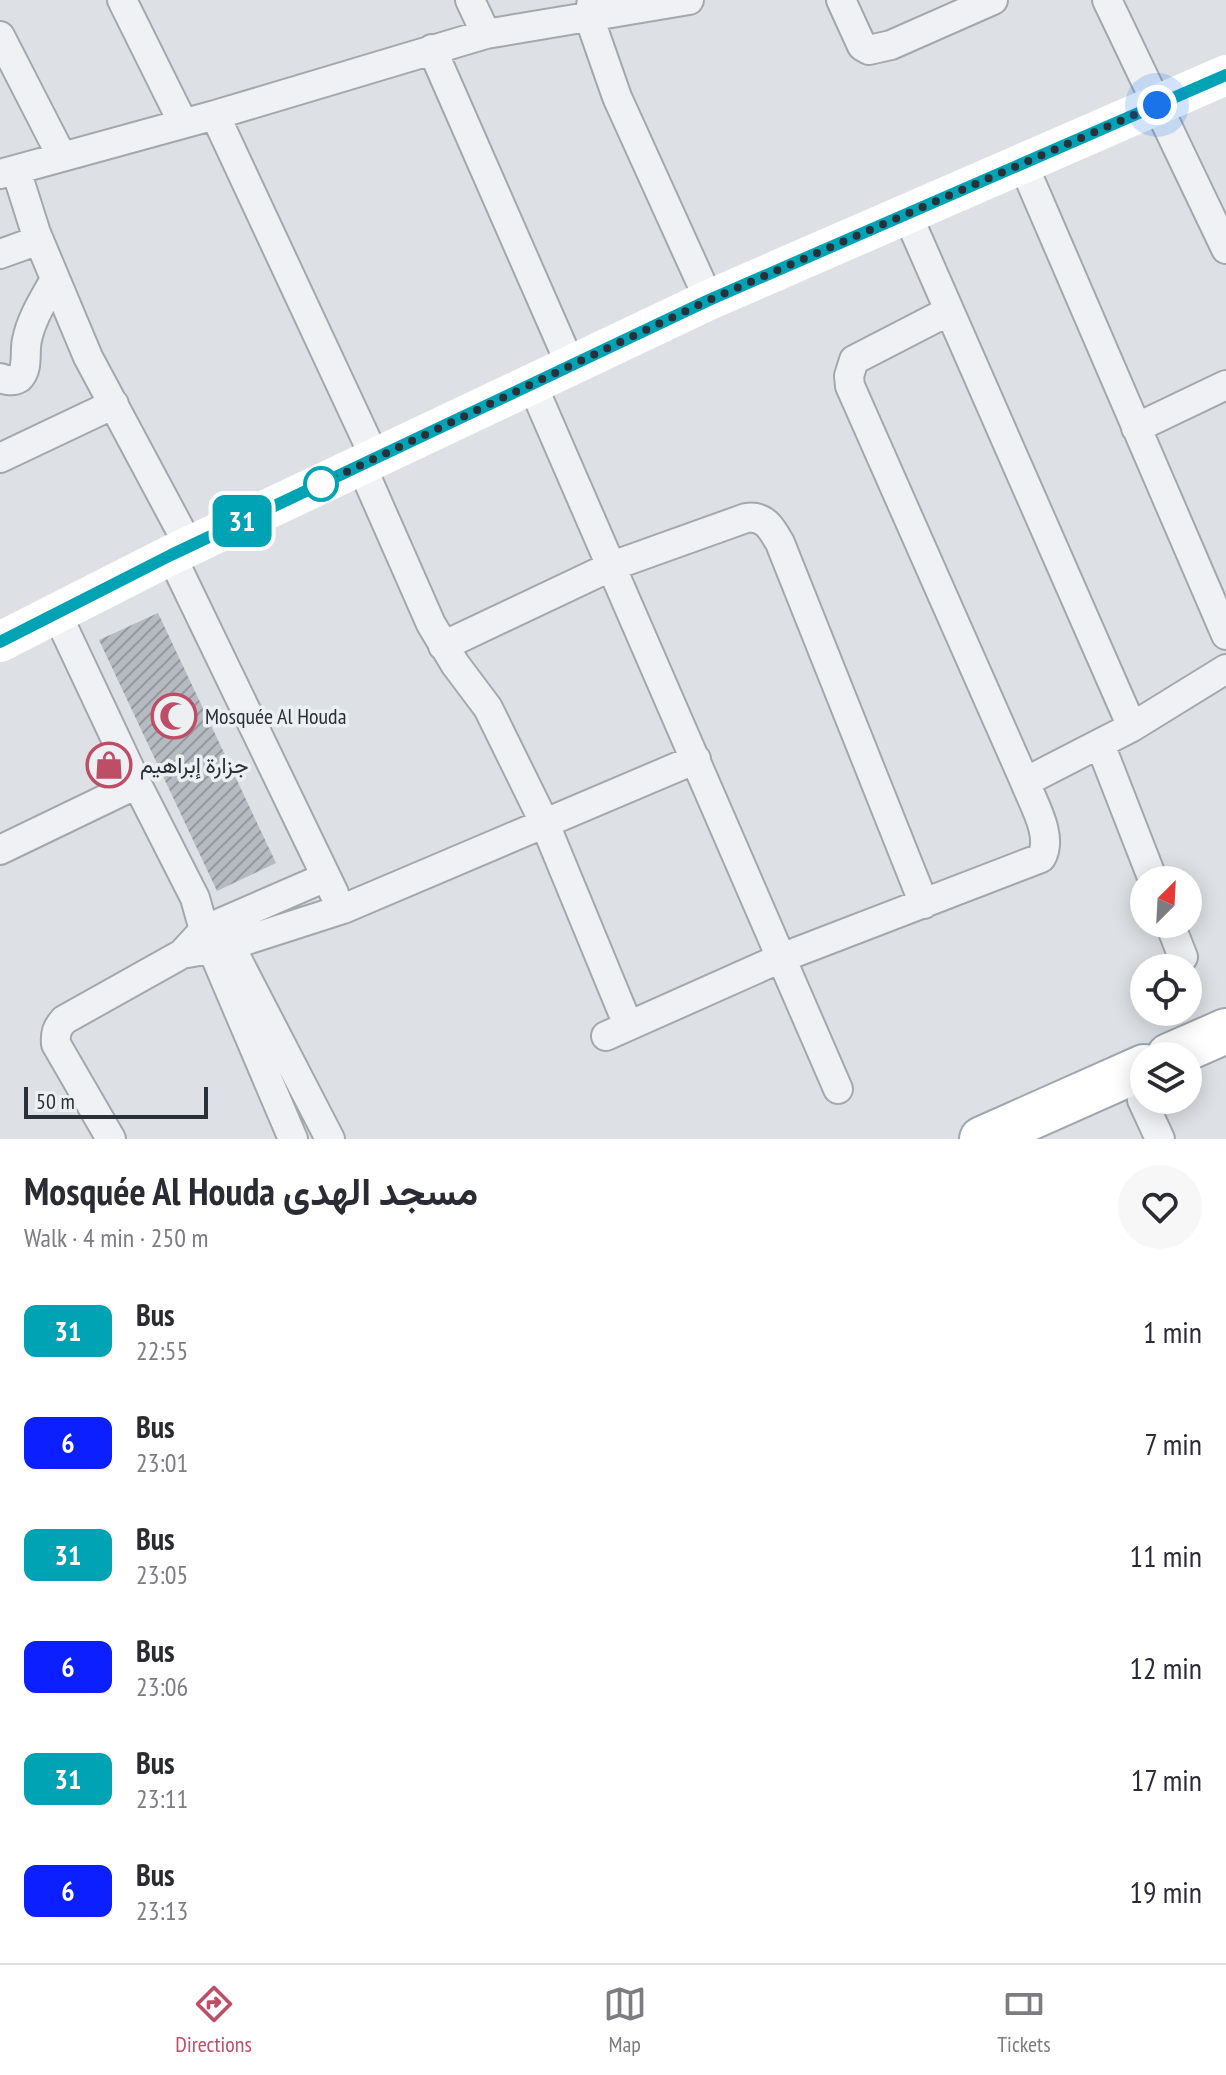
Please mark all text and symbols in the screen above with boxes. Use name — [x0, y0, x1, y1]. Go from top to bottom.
your location — [1137, 85, 1177, 125]
unlabelled marker — [304, 467, 338, 501]
line badge: 31 — [206, 495, 278, 547]
text: 31 — [229, 502, 255, 539]
mosque icon: Mosquée Al Houda — [150, 692, 198, 740]
place label: Mosquée Al Houda — [205, 702, 346, 730]
shop icon: جزارة إبراهيم — [85, 741, 133, 789]
place label: جزارة إبراهيم — [140, 751, 248, 780]
north arrow — [1130, 866, 1202, 938]
map controls — [1130, 866, 1202, 1114]
button: locate — [1130, 954, 1202, 1026]
button: layers — [1130, 1042, 1202, 1114]
scale bar — [24, 1083, 208, 1119]
text: 50 m — [36, 1087, 75, 1115]
button: heart — [1118, 1165, 1202, 1249]
text: Mosquée Al Houda مسجد الهدى — [24, 1166, 478, 1215]
text: Walk · 4 min · 250 m — [24, 1221, 208, 1254]
text: Bus — [136, 1295, 175, 1334]
text: 31 — [55, 1312, 81, 1349]
text: 1 min — [1143, 1312, 1202, 1351]
text: 22:55 — [136, 1334, 188, 1367]
text: Bus — [136, 1407, 175, 1446]
text: 6 — [61, 1424, 75, 1461]
text: 7 min — [1144, 1424, 1202, 1463]
text: 23:01 — [136, 1446, 188, 1479]
text: Bus — [136, 1519, 175, 1558]
text: 31 — [55, 1536, 81, 1573]
text: 11 min — [1129, 1536, 1202, 1575]
text: 23:05 — [136, 1558, 188, 1591]
text: Bus — [136, 1631, 175, 1670]
text: 6 — [61, 1648, 75, 1685]
text: 12 min — [1129, 1648, 1202, 1687]
text: 23:06 — [136, 1670, 188, 1703]
text: Bus — [136, 1743, 175, 1782]
text: 31 — [55, 1760, 81, 1797]
text: 17 min — [1131, 1760, 1202, 1799]
text: 23:11 — [136, 1782, 188, 1815]
text: Bus — [136, 1855, 175, 1894]
text: 6 — [61, 1872, 75, 1909]
text: 19 min — [1129, 1872, 1202, 1911]
text: 23:13 — [136, 1894, 188, 1927]
tab: Directions — [175, 1982, 252, 2058]
tab: Map — [603, 1982, 647, 2058]
tab: Tickets — [997, 1982, 1051, 2058]

